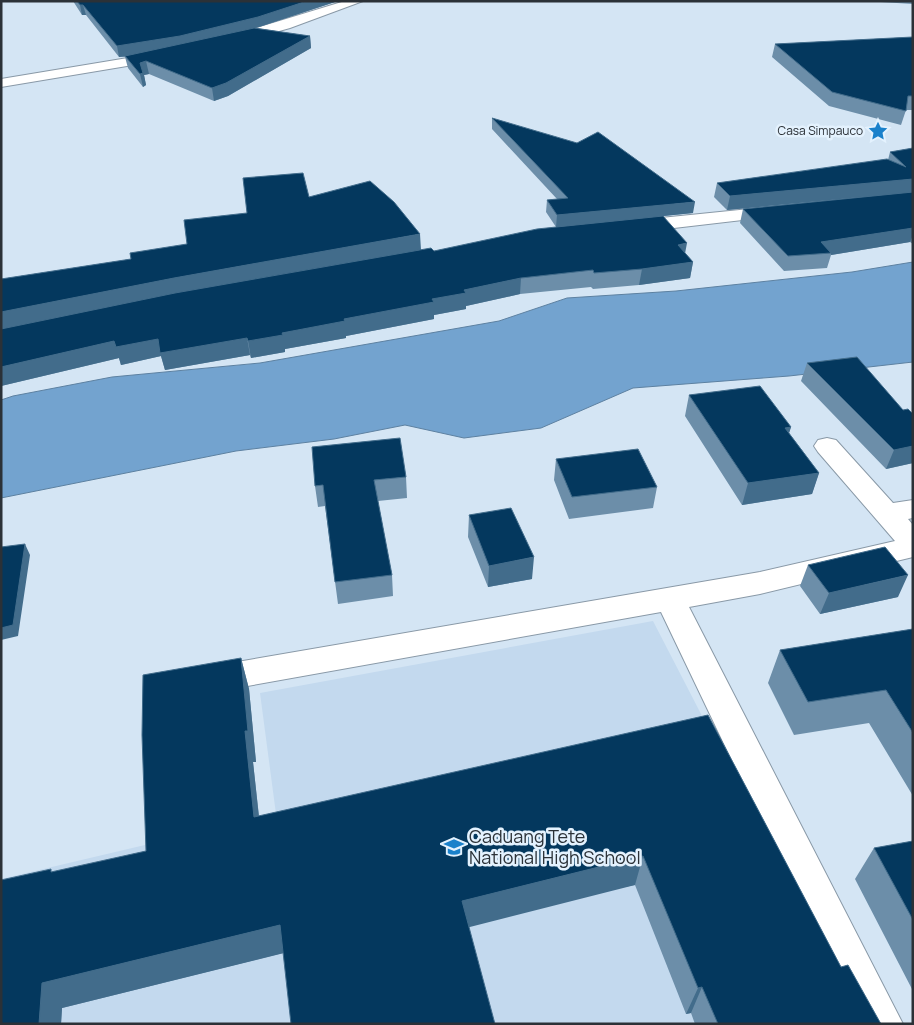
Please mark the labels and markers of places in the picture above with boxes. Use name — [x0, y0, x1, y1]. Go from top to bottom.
place icon: Casa Simpauco — [867, 120, 889, 142]
place label: Casa Simpauco — [778, 122, 863, 139]
place label: Caduang Tete National High School — [469, 824, 641, 869]
school or university icon: Caduang Tete National High School — [443, 836, 465, 858]

